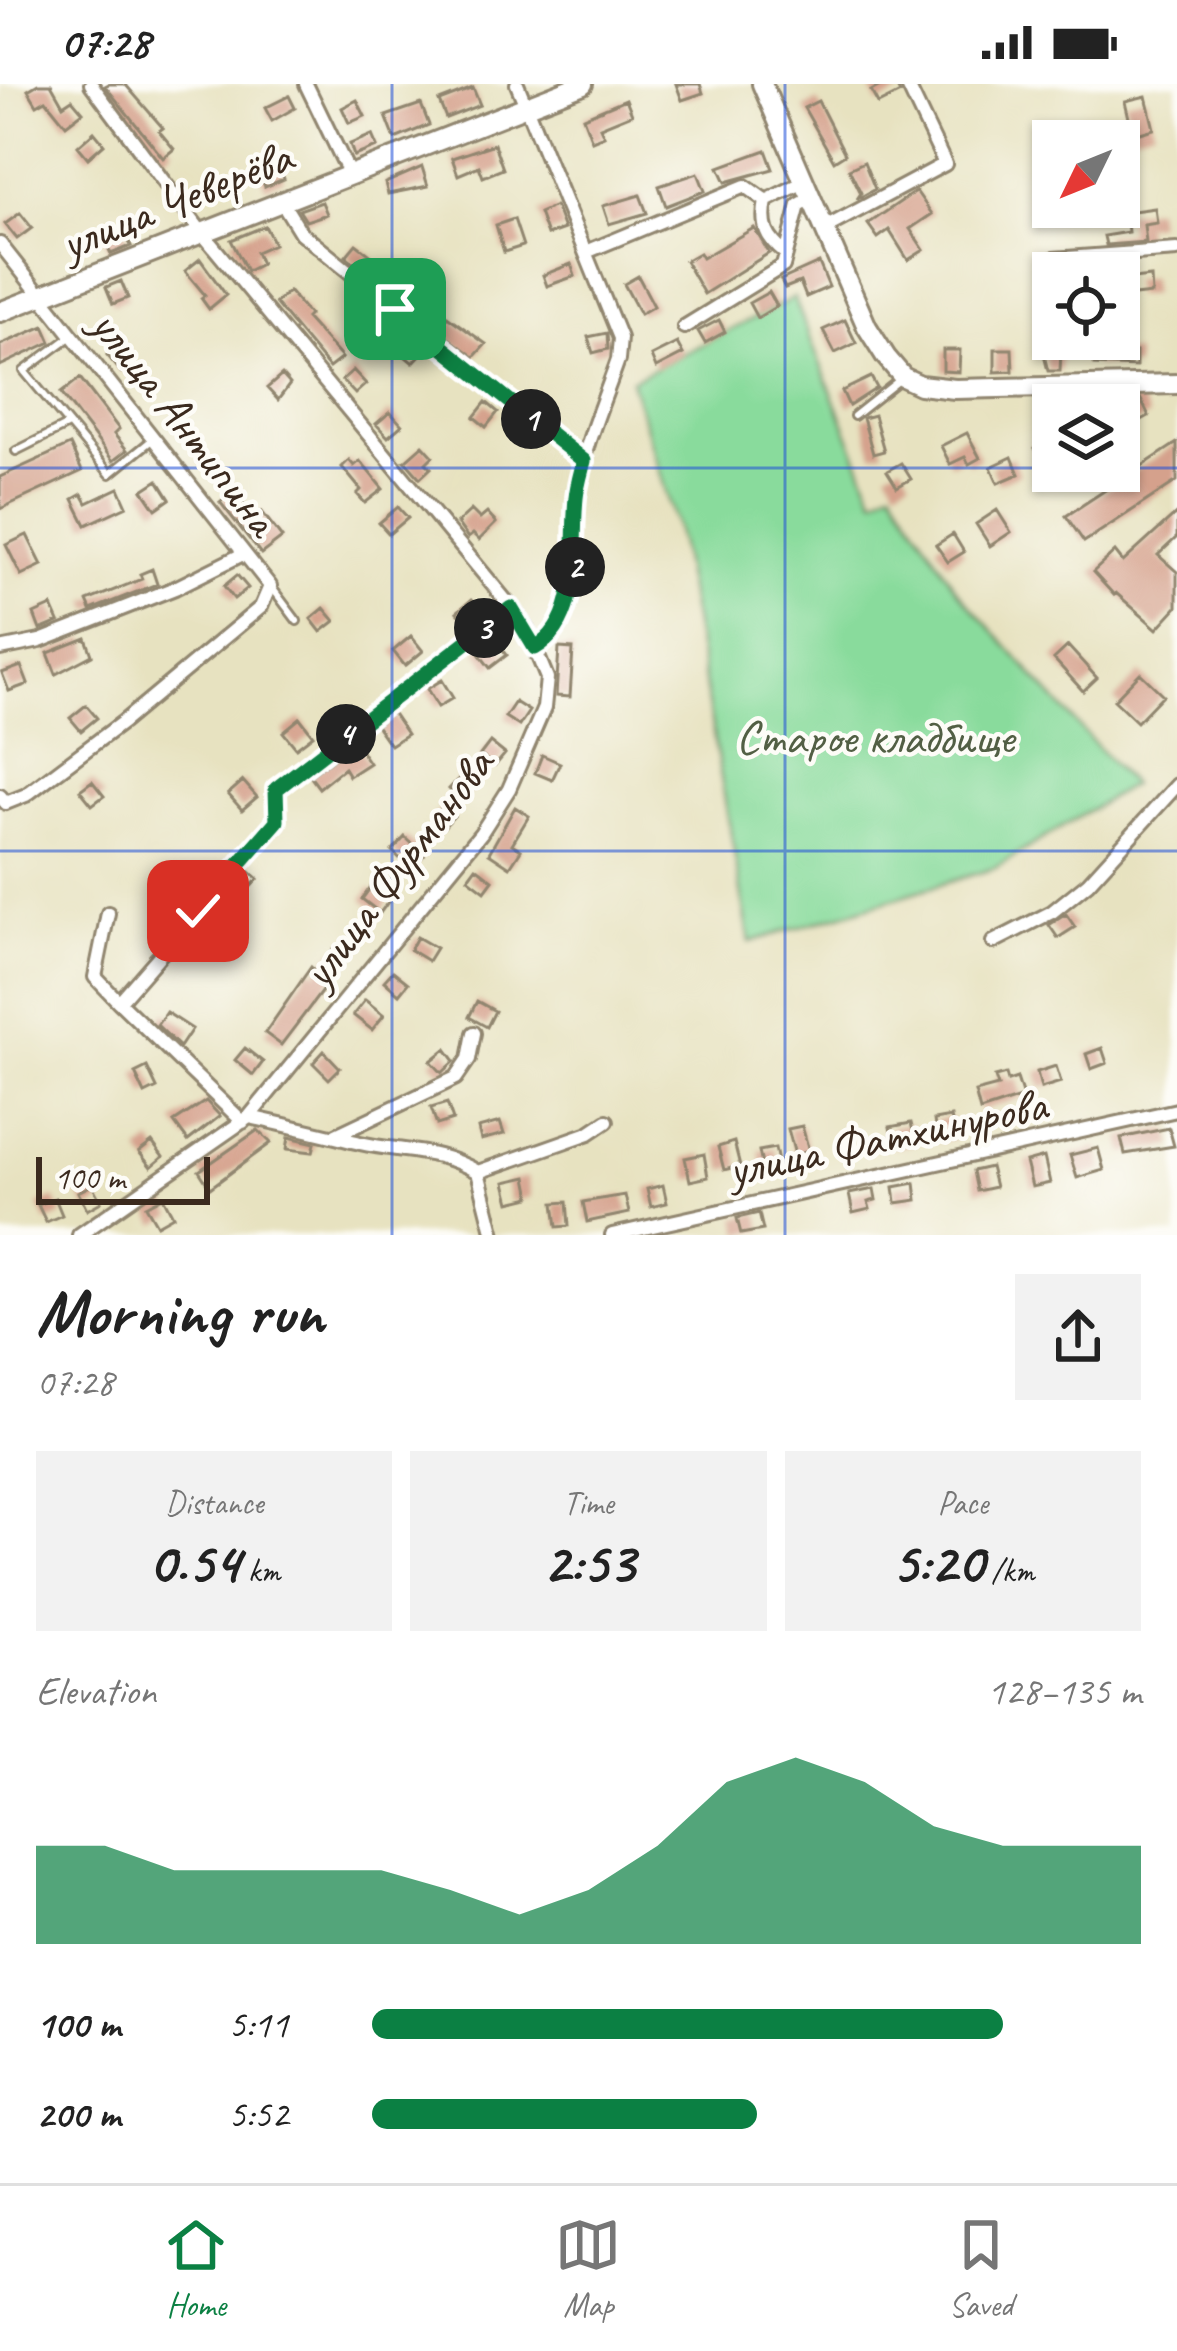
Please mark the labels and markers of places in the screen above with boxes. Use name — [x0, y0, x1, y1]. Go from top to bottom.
pin — [344, 258, 446, 360]
pin: 1 — [501, 389, 561, 449]
pin: 2 — [545, 537, 605, 597]
pin: 3 — [454, 598, 514, 658]
pin: 4 — [316, 704, 376, 764]
pin — [147, 860, 249, 962]

